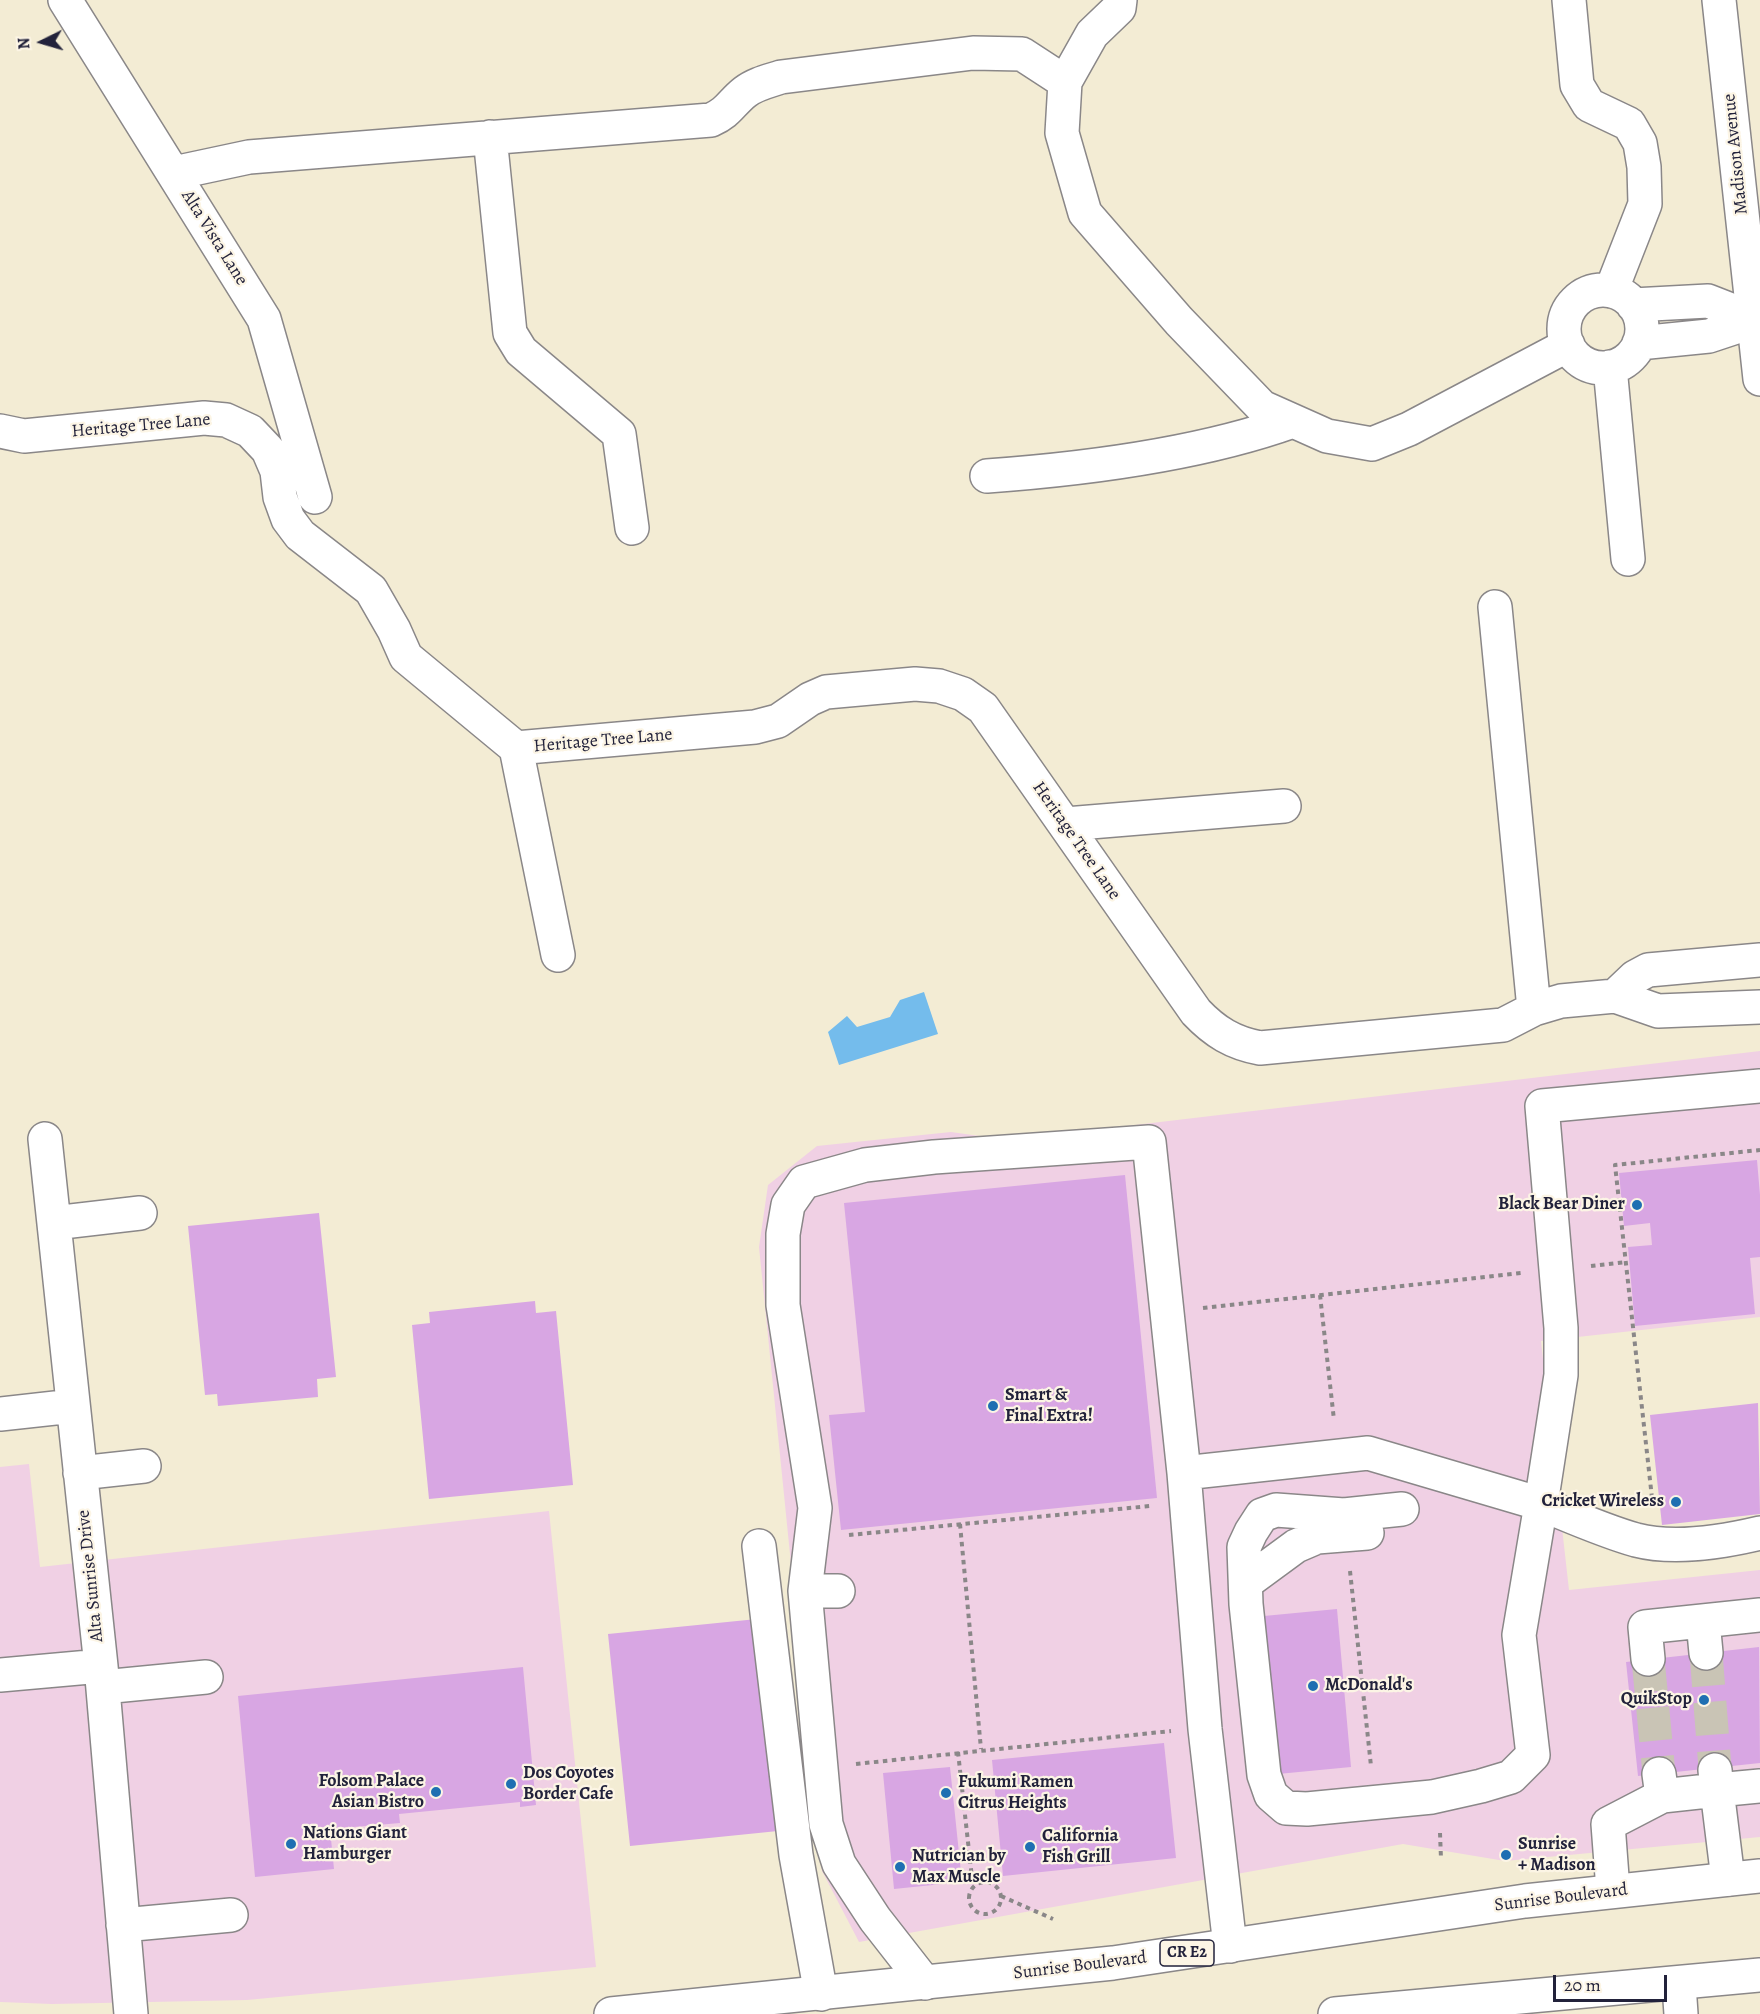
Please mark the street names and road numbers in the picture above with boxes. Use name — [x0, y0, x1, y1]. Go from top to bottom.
street label: Madison Avenue — [1719, 92, 1753, 216]
street label: Alta Vista Lane — [176, 186, 252, 290]
street label: Heritage Tree Lane — [71, 409, 211, 443]
street label: Heritage Tree Lane — [533, 724, 673, 758]
street label: Heritage Tree Lane — [1027, 778, 1125, 904]
street label: Alta Sunrise Drive — [73, 1509, 109, 1643]
street label: Sunrise Boulevard — [1493, 1879, 1629, 1917]
road number: CR E2 — [1160, 1940, 1214, 1966]
street label: Sunrise Boulevard — [1012, 1947, 1148, 1985]

